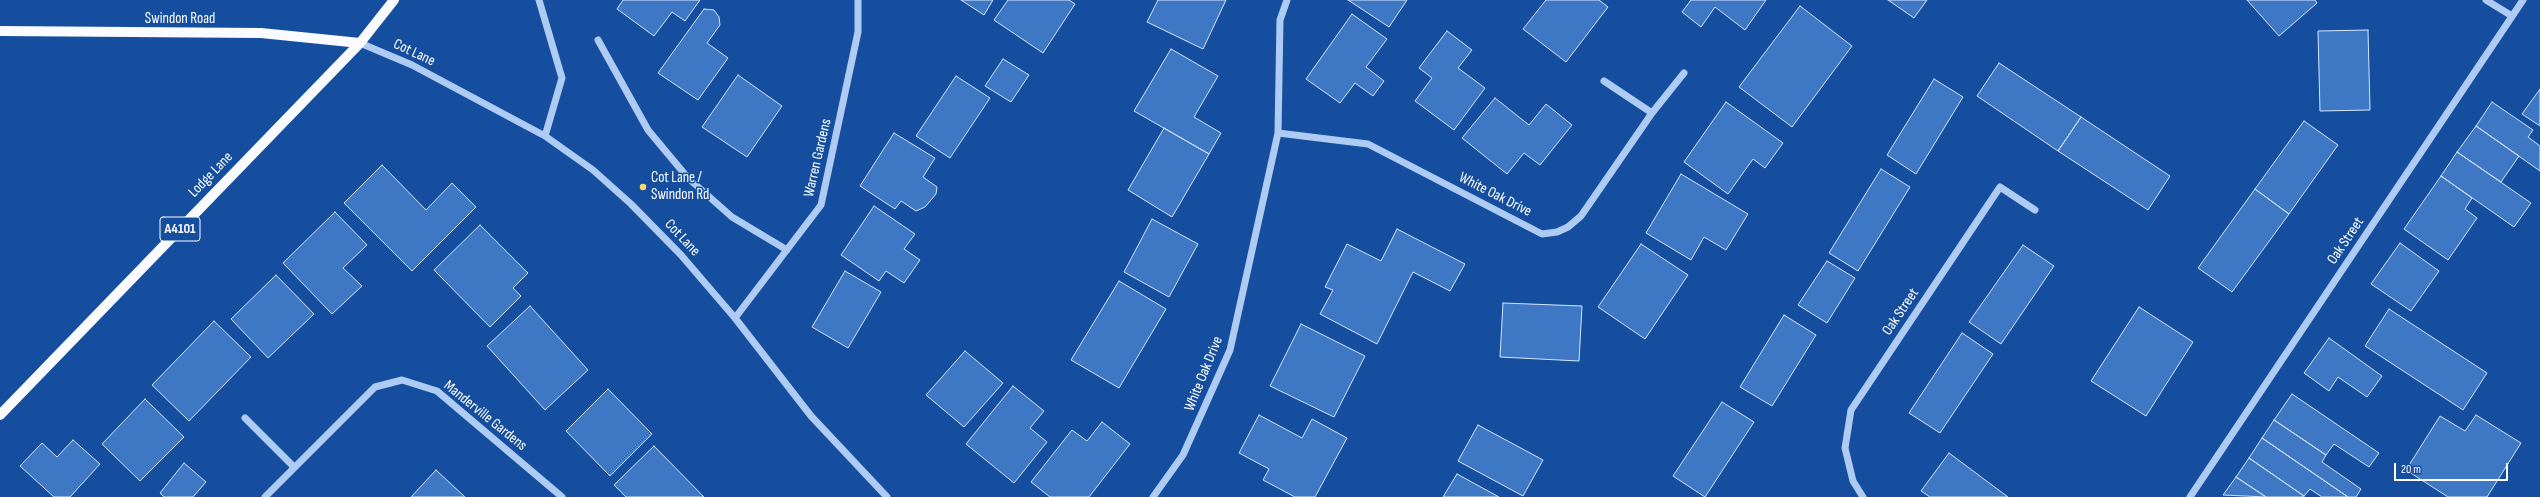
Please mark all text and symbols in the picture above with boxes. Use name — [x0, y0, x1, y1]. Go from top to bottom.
street label: Swindon Road — [145, 10, 215, 28]
street label: Cot Lane — [390, 36, 438, 70]
street label: Warren Gardens — [800, 117, 836, 199]
street label: Lodge Lane — [185, 149, 237, 201]
place label: Cot Lane / Swindon Rd — [651, 169, 709, 204]
street label: White Oak Drive — [1456, 169, 1534, 221]
marker: Cot Lane / Swindon Rd — [638, 182, 648, 192]
street label: Oak Street — [2324, 214, 2368, 268]
street label: Cot Lane — [660, 216, 704, 260]
road number: A4101 — [160, 217, 200, 241]
street label: Oak Street — [1879, 285, 1923, 339]
street label: White Oak Drive — [1181, 334, 1227, 414]
street label: Manderville Gardens — [440, 377, 530, 455]
scale bar — [2396, 455, 2510, 481]
text: 20 m — [2401, 462, 2421, 477]

